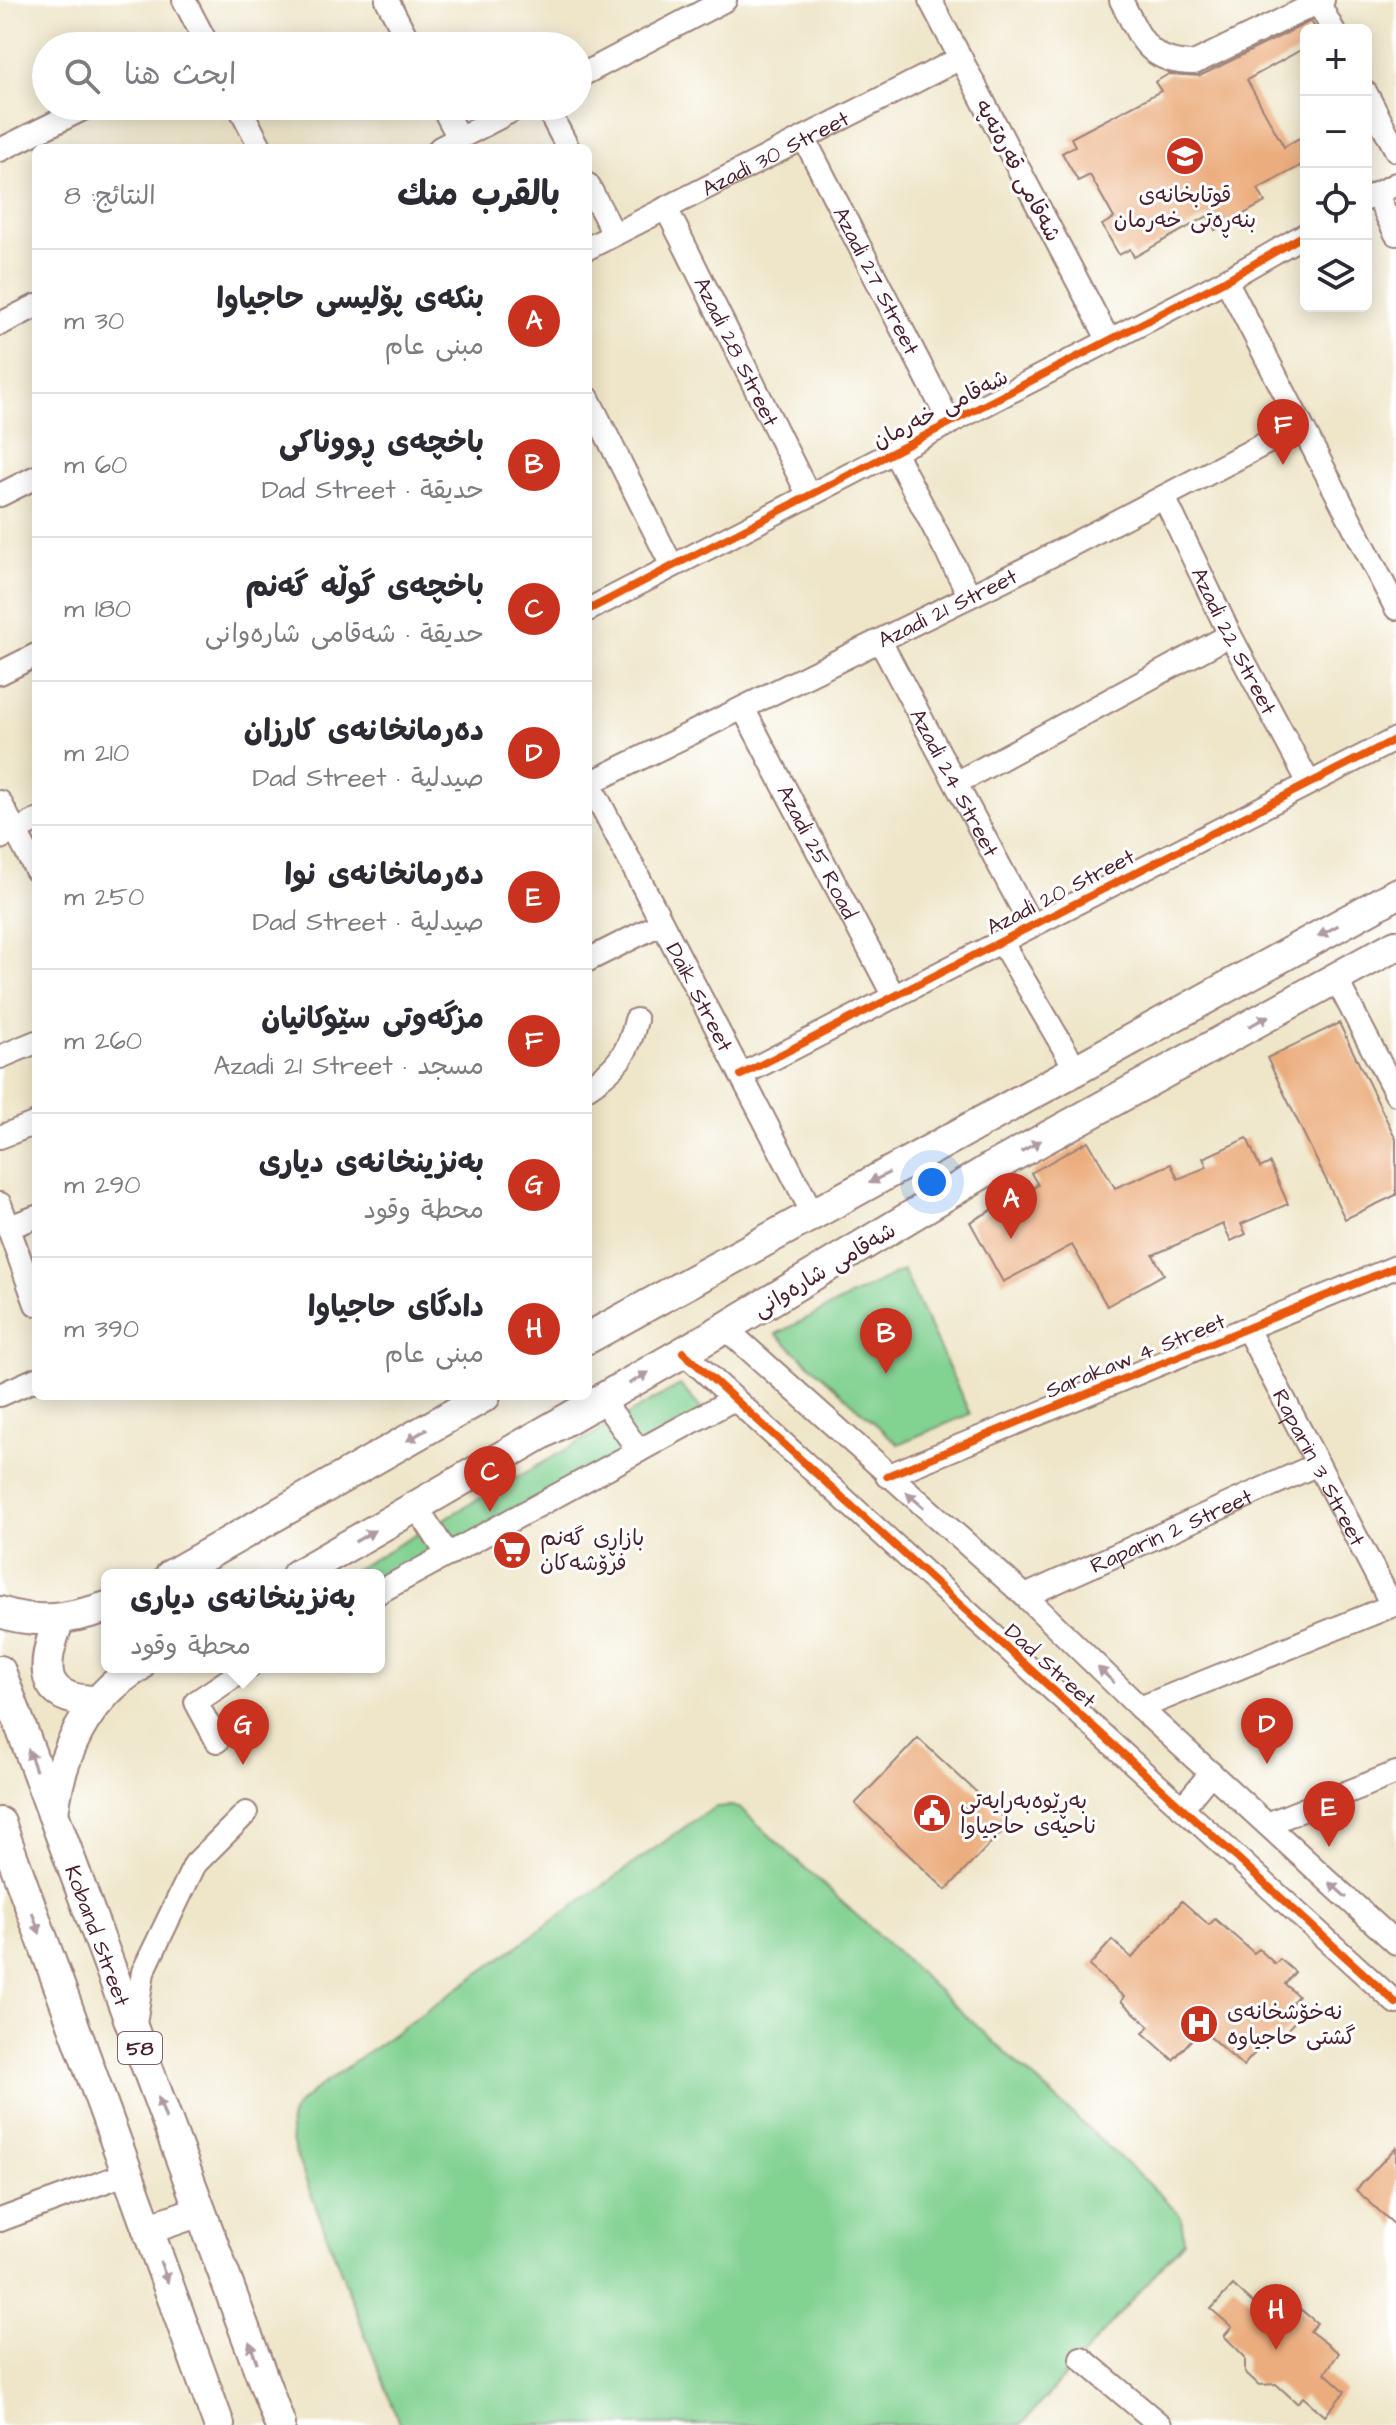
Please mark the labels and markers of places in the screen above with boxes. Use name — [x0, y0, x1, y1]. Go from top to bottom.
school or university icon: قوتابخانەی بنەڕەتی خەرمان — [1164, 135, 1206, 177]
place label: قوتابخانەی بنەڕەتی خەرمان — [1114, 180, 1256, 238]
pin: F — [1257, 399, 1309, 465]
pin: A — [985, 1173, 1037, 1239]
pin: B — [860, 1308, 912, 1374]
pin: C — [464, 1446, 516, 1512]
place label: بازاڕی گەنم فرۆشەکان — [540, 1523, 644, 1579]
supermarket icon: بازاڕی گەنم فرۆشەکان — [491, 1529, 533, 1571]
pin: D — [1241, 1698, 1293, 1764]
pin: G — [217, 1699, 269, 1765]
pin: E — [1303, 1781, 1355, 1847]
place label: بەڕێوەبەرایەتی ناحیەی حاجیاوا — [960, 1786, 1096, 1842]
public building icon: بەڕێوەبەرایەتی ناحیەی حاجیاوا — [911, 1792, 953, 1834]
place label: نەخۆشخانەی گشتی حاجیاوە — [1227, 1997, 1356, 2053]
hospital icon: نەخۆشخانەی گشتی حاجیاوە — [1178, 2003, 1220, 2045]
pin: H — [1250, 2284, 1302, 2350]

